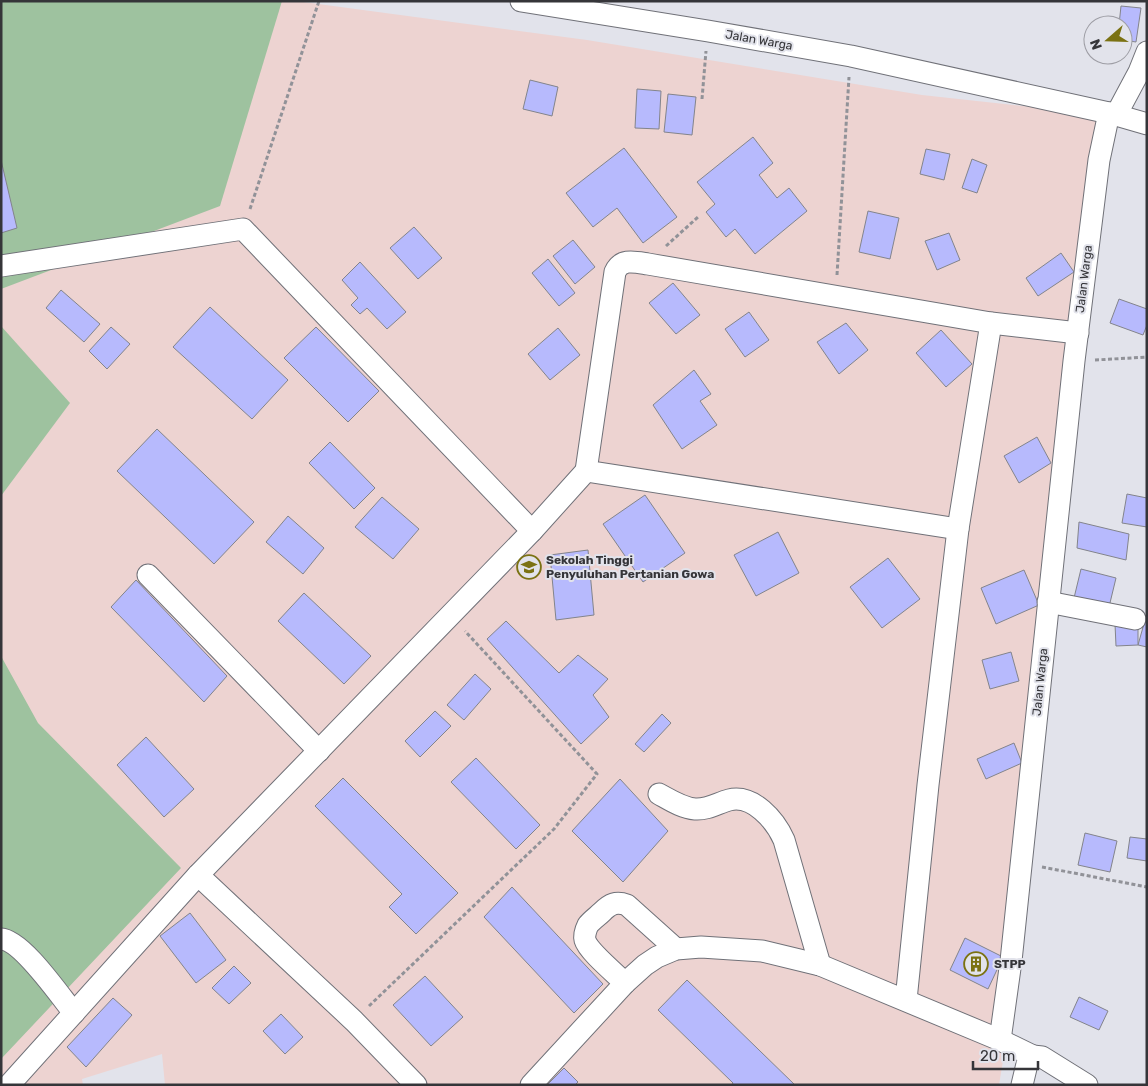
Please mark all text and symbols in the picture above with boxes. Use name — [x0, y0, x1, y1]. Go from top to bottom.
north arrow — [1083, 15, 1133, 65]
street label: Jalan Warga — [724, 27, 794, 53]
text: N — [1087, 37, 1106, 52]
street label: Jalan Warga — [1073, 244, 1095, 314]
place label: Sekolah Tinggi Penyuluhan Pertanian Gowa — [546, 553, 714, 581]
school or university icon: Sekolah Tinggi Penyuluhan Pertanian Gowa — [516, 554, 542, 580]
street label: Jalan Warga — [1029, 647, 1051, 717]
building icon: STPP — [963, 951, 989, 977]
place label: STPP — [994, 957, 1026, 971]
scale bar — [973, 1038, 1038, 1070]
text: 20 m — [980, 1047, 1015, 1065]

